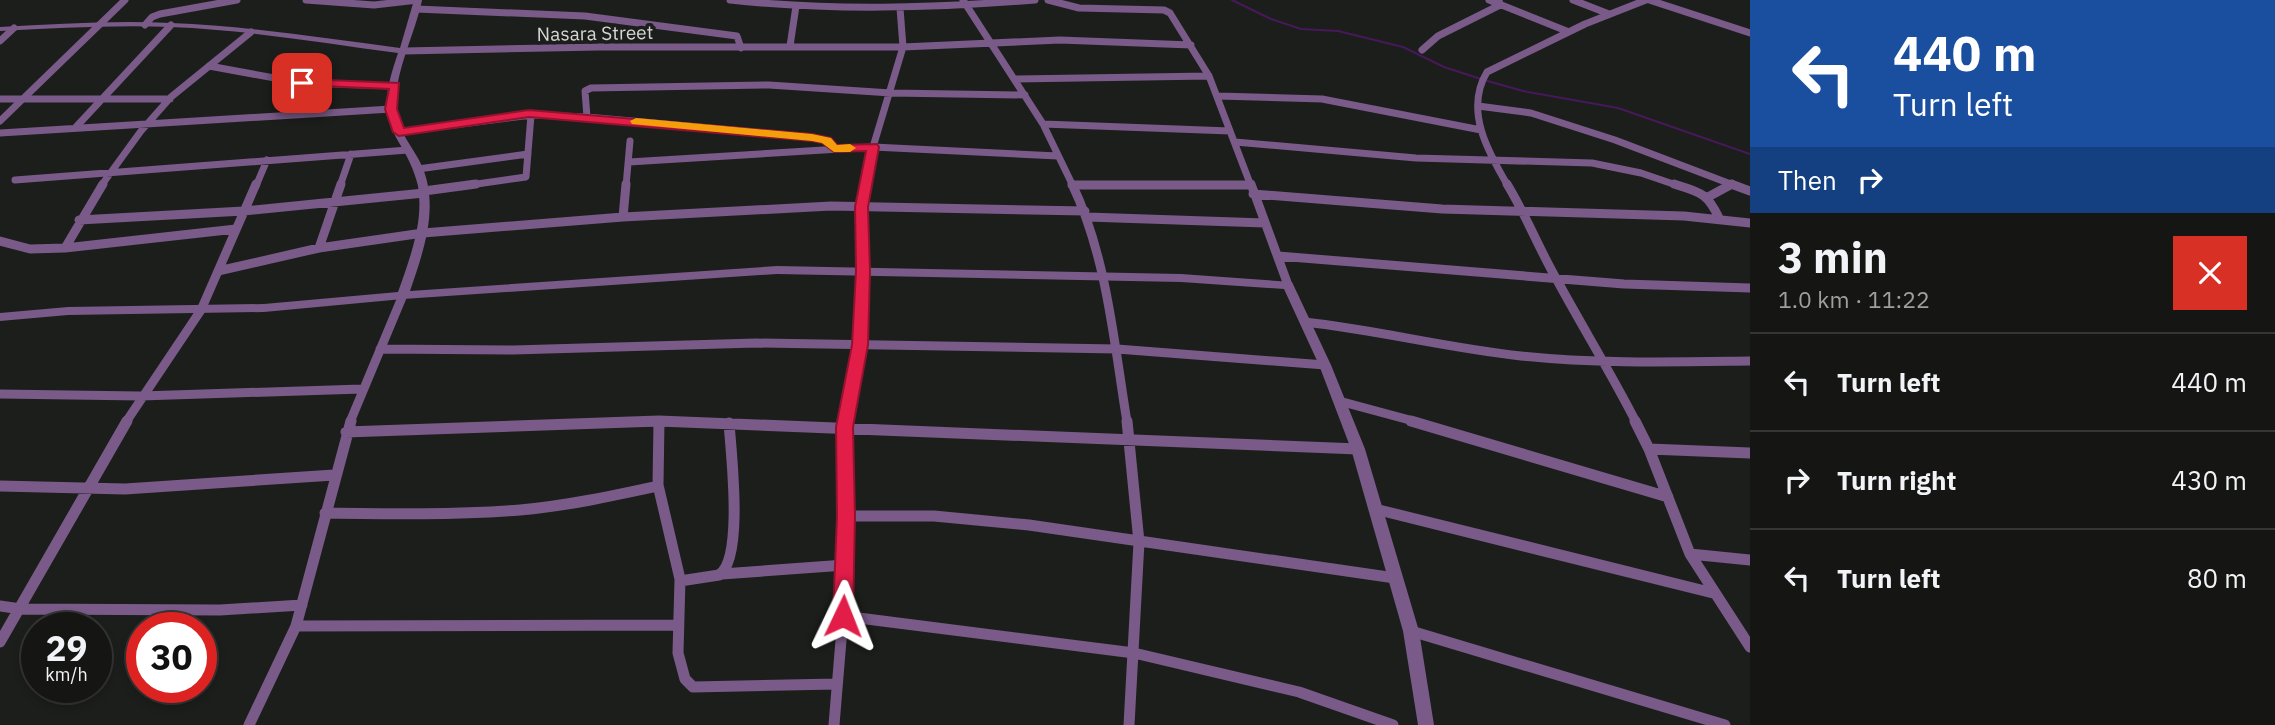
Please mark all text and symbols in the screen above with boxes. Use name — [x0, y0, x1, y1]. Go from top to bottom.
street label: Nasara Street — [536, 20, 654, 46]
text: 440 m — [1893, 21, 2037, 84]
icon: left — [1778, 28, 1869, 119]
pin — [272, 53, 332, 113]
icon: arrive — [283, 64, 321, 102]
text: Turn left — [1893, 83, 2013, 125]
icon: right — [1851, 161, 1889, 199]
text: Then — [1778, 163, 1837, 197]
text: 3 min — [1778, 230, 1888, 285]
button: close — [2173, 236, 2247, 310]
text: 1.0 km · 11:22 — [1778, 284, 1930, 314]
icon: left — [1778, 363, 1816, 401]
text: Turn left — [1837, 365, 1940, 399]
text: 440 m — [2171, 365, 2247, 399]
icon: right — [1778, 461, 1816, 499]
text: Turn right — [1837, 463, 1956, 497]
text: 430 m — [2171, 463, 2247, 497]
icon: left — [1778, 559, 1816, 597]
text: Turn left — [1837, 561, 1940, 595]
text: 80 m — [2187, 561, 2247, 595]
position arrow — [806, 579, 880, 653]
speed limit sign: 30 — [126, 612, 217, 703]
text: 29 — [45, 625, 88, 671]
text: km/h — [45, 663, 88, 686]

